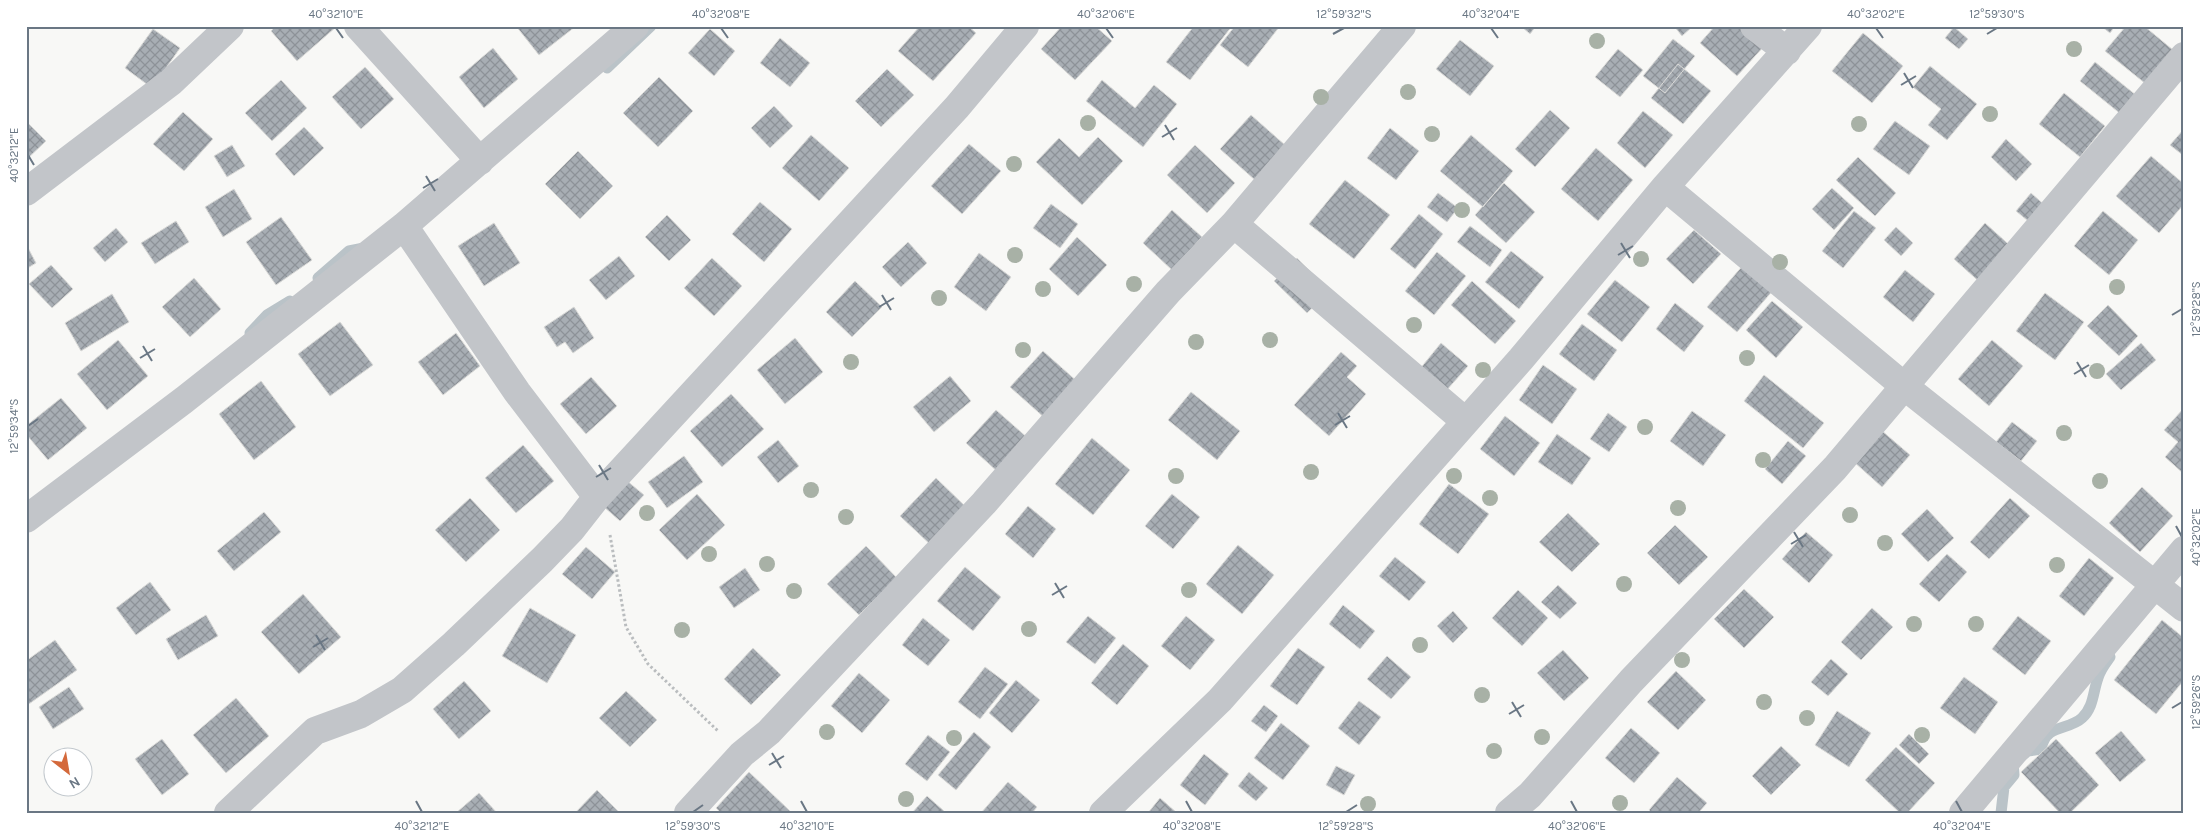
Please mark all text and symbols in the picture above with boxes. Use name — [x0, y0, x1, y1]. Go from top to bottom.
text: 40°32'10"E — [308, 7, 364, 21]
text: 40°32'08"E — [692, 7, 750, 21]
text: 40°32'06"E — [1077, 7, 1135, 21]
text: 12°59'32"S — [1316, 7, 1372, 21]
text: 40°32'04"E — [1462, 7, 1520, 21]
text: 40°32'02"E — [1847, 7, 1905, 21]
text: 12°59'30"S — [1969, 7, 2025, 21]
text: 40°32'12"E — [7, 128, 21, 182]
text: 12°59'28"S — [2189, 281, 2203, 337]
text: 12°59'34"S — [7, 398, 21, 454]
text: 40°32'02"E — [2189, 508, 2203, 566]
text: 12°59'26"S — [2189, 674, 2203, 730]
north arrow — [42, 746, 92, 796]
text: N — [66, 773, 83, 793]
text: 40°32'12"E — [395, 819, 449, 833]
text: 12°59'30"S — [665, 819, 721, 833]
text: 40°32'10"E — [779, 819, 835, 833]
text: 40°32'08"E — [1163, 819, 1221, 833]
text: 12°59'28"S — [1318, 819, 1374, 833]
text: 40°32'06"E — [1548, 819, 1606, 833]
text: 40°32'04"E — [1933, 819, 1991, 833]

